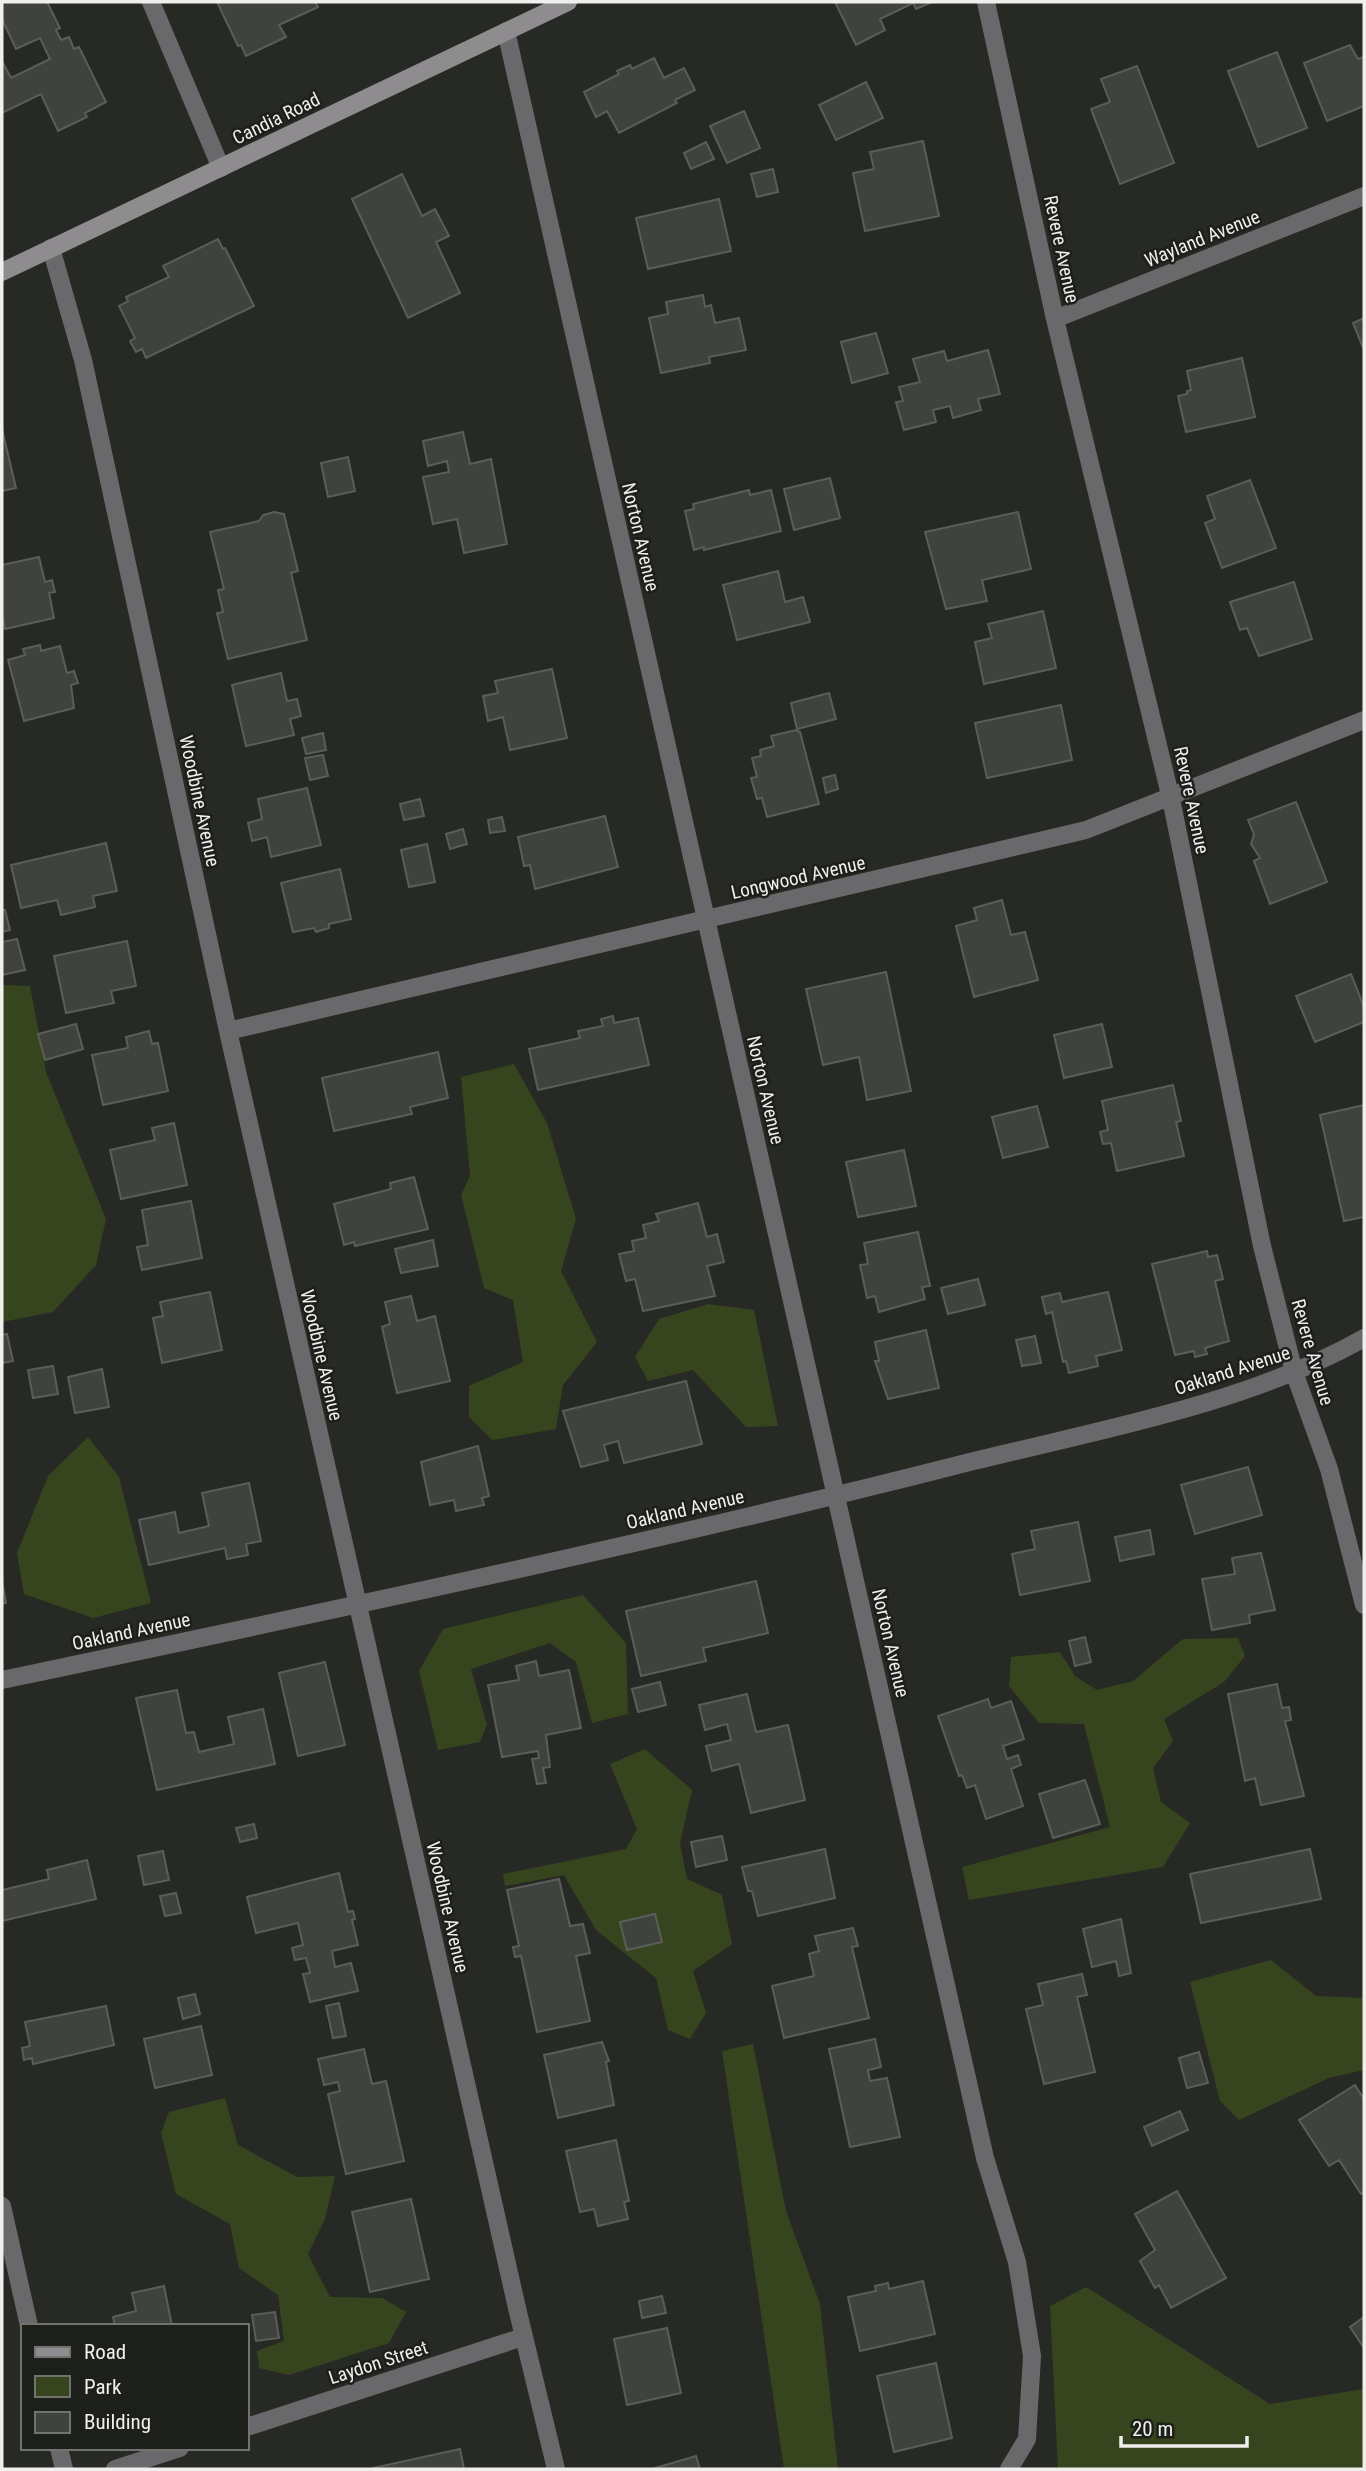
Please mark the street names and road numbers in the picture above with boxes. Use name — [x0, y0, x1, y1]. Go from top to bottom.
street label: Candia Road — [229, 87, 324, 149]
street label: Revere Avenue — [1039, 193, 1084, 305]
street label: Wayland Avenue — [1141, 205, 1263, 272]
street label: Norton Avenue — [617, 481, 664, 594]
street label: Woodbine Avenue — [174, 733, 225, 869]
street label: Revere Avenue — [1169, 744, 1214, 856]
street label: Longwood Avenue — [729, 851, 868, 904]
street label: Norton Avenue — [742, 1034, 789, 1147]
street label: Woodbine Avenue — [295, 1287, 348, 1423]
street label: Revere Avenue — [1286, 1296, 1339, 1408]
street label: Oakland Avenue — [1171, 1341, 1293, 1400]
street label: Oakland Avenue — [624, 1485, 746, 1534]
street label: Norton Avenue — [867, 1587, 914, 1700]
street label: Oakland Avenue — [70, 1608, 192, 1655]
street label: Woodbine Avenue — [421, 1839, 474, 1975]
street label: Laydon Street — [326, 2336, 431, 2389]

